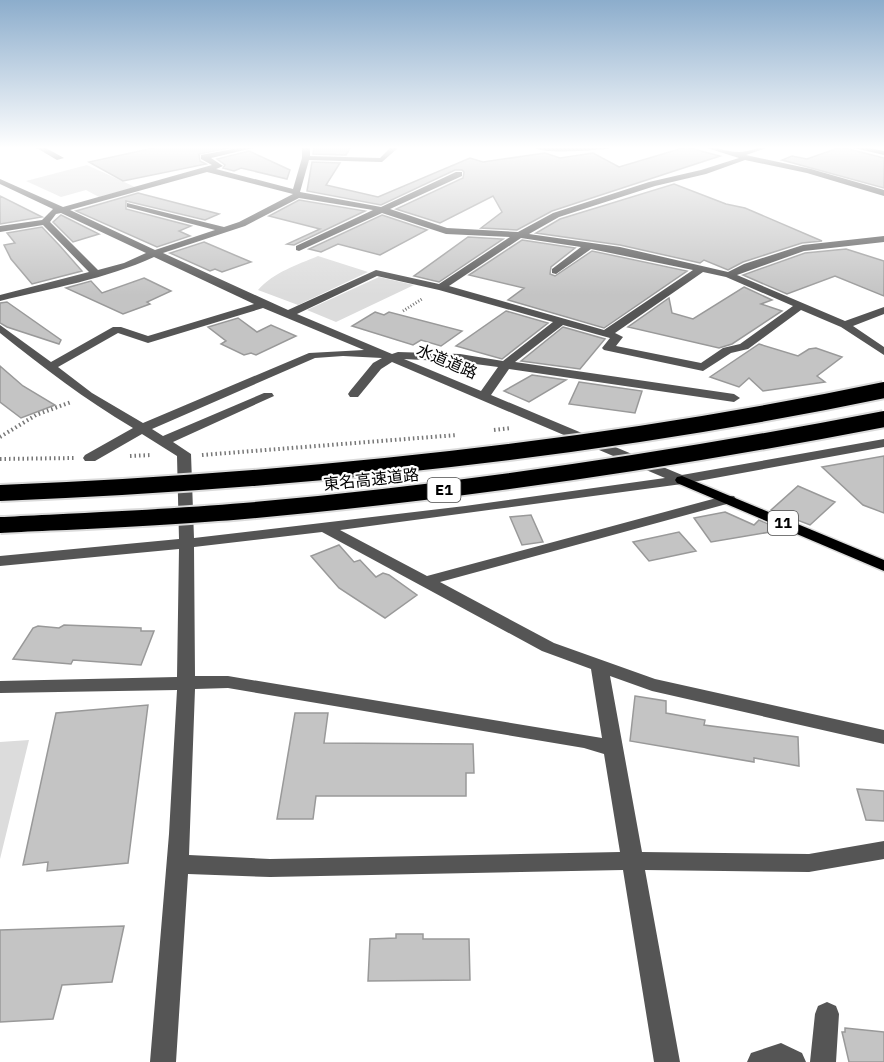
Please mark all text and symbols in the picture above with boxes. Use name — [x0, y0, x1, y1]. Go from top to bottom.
street label: 水道道路 — [414, 339, 480, 383]
street label: 東名高速道路 — [322, 464, 420, 494]
road number: E1 — [428, 478, 460, 502]
road number: 11 — [768, 511, 798, 535]

